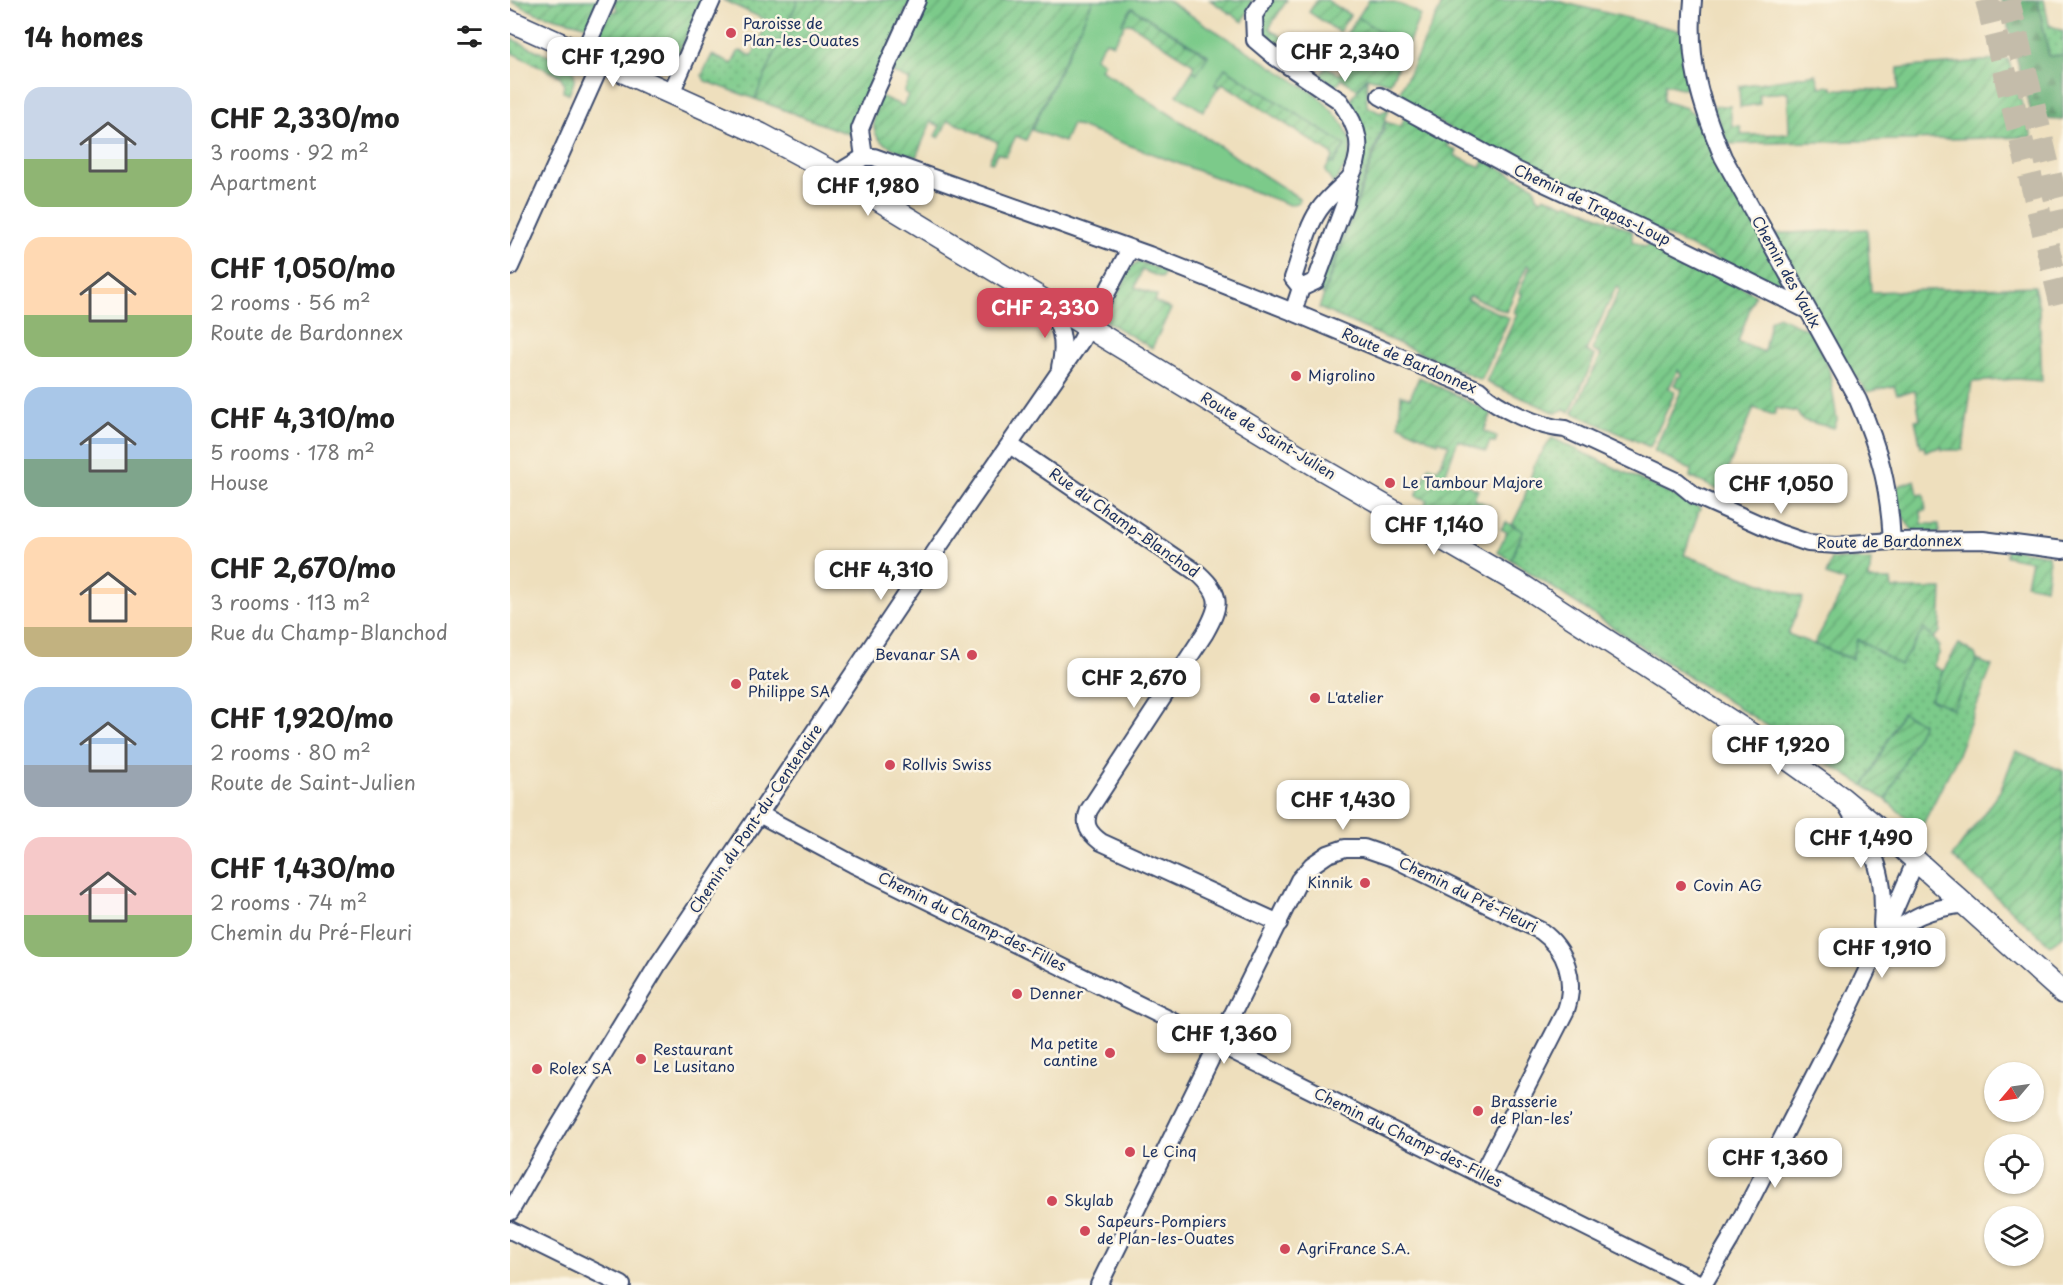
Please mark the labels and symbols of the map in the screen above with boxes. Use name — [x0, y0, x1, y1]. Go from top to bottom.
place label: Paroisse de Plan-les-Ouates — [743, 11, 859, 51]
marker: Paroisse de Plan-les-Ouates — [724, 26, 738, 40]
pin: CHF 2,340 — [1276, 32, 1414, 83]
pin: CHF 1,290 — [544, 37, 682, 88]
street label: Chemin de Trapas-Loup — [1510, 157, 1675, 250]
pin: CHF 1,980 — [799, 166, 937, 217]
street label: Chemin des Vaulx — [1747, 211, 1828, 332]
pin: CHF 2,330 — [976, 288, 1114, 339]
street label: Route de Bardonnex — [1338, 321, 1481, 399]
place label: Migrolino — [1308, 363, 1375, 386]
marker: Migrolino — [1289, 369, 1303, 383]
street label: Route de Saint-Julien — [1197, 385, 1341, 484]
street label: Rue du Champ-Blanchod — [1045, 461, 1204, 582]
pin: CHF 1,050 — [1712, 464, 1850, 515]
place label: Le Tambour Majore — [1402, 470, 1543, 493]
marker: Le Tambour Majore — [1383, 476, 1397, 490]
pin: CHF 1,140 — [1365, 505, 1503, 556]
street label: Route de Bardonnex — [1816, 528, 1962, 553]
pin: CHF 4,310 — [812, 550, 950, 601]
place label: Bevanar SA — [875, 642, 960, 665]
marker: Bevanar SA — [965, 648, 979, 662]
pin: CHF 2,670 — [1065, 658, 1203, 709]
place label: Patek Philippe SA — [748, 662, 830, 702]
marker: Patek Philippe SA — [729, 677, 743, 691]
place label: L'atelier — [1327, 685, 1384, 708]
marker: L'atelier — [1308, 691, 1322, 705]
street label: Chemin du Pont-du-Centenaire — [682, 719, 827, 918]
pin: CHF 1,920 — [1709, 725, 1847, 776]
place label: Rollvis Swiss — [902, 752, 991, 775]
marker: Rollvis Swiss — [883, 758, 897, 772]
pin: CHF 1,430 — [1274, 780, 1412, 831]
pin: CHF 1,490 — [1792, 818, 1930, 869]
street label: Chemin du Pré-Fleuri — [1395, 850, 1542, 937]
street label: Chemin du Champ-des-Filles — [875, 865, 1071, 976]
place label: Kinnik — [1307, 870, 1353, 893]
place label: Covin AG — [1693, 873, 1762, 896]
marker: Kinnik — [1358, 876, 1372, 890]
marker: Covin AG — [1674, 879, 1688, 893]
pin: CHF 1,910 — [1813, 928, 1951, 979]
place label: Denner — [1029, 981, 1083, 1004]
marker: Denner — [1010, 987, 1024, 1001]
pin: CHF 1,360 — [1155, 1014, 1293, 1065]
place label: Ma petite cantine — [1030, 1031, 1098, 1071]
place label: Restaurant Le Lusitano — [653, 1037, 735, 1077]
marker: Ma petite cantine — [1103, 1046, 1117, 1060]
marker: Restaurant Le Lusitano — [634, 1052, 648, 1066]
place label: Rolex SA — [549, 1056, 612, 1079]
marker: Rolex SA — [530, 1062, 544, 1076]
north arrow — [1984, 1062, 2044, 1122]
street label: Chemin du Champ-des-Filles — [1311, 1081, 1507, 1192]
place label: Brasserie de Plan-les’ — [1490, 1089, 1573, 1129]
marker: Brasserie de Plan-les’ — [1471, 1104, 1485, 1118]
pin: CHF 1,360 — [1706, 1138, 1844, 1189]
place label: Le Cinq — [1142, 1139, 1197, 1162]
marker: Le Cinq — [1123, 1145, 1137, 1159]
place label: Skylab — [1064, 1188, 1114, 1211]
marker: Skylab — [1045, 1194, 1059, 1208]
place label: Sapeurs-Pompiers de Plan-les-Ouates — [1097, 1209, 1234, 1249]
marker: Sapeurs-Pompiers de Plan-les-Ouates — [1078, 1224, 1092, 1238]
place label: AgriFrance S.A. — [1297, 1236, 1410, 1259]
marker: AgriFrance S.A. — [1278, 1242, 1292, 1256]

